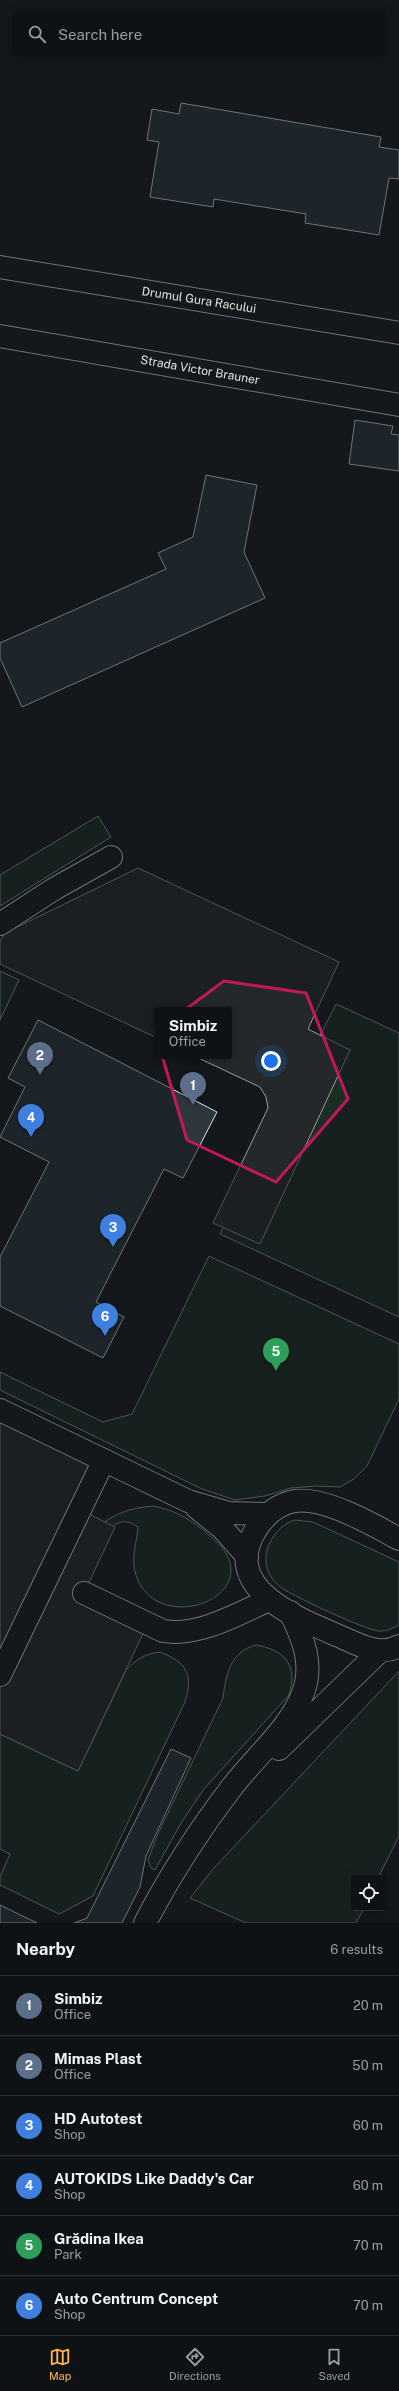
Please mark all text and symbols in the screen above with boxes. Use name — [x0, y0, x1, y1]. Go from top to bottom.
search box — [12, 12, 387, 56]
icon: search — [26, 23, 48, 45]
text: Search here — [58, 26, 142, 43]
street label: Drumul Gura Racului — [141, 284, 257, 316]
street label: Strada Victor Brauner — [139, 353, 261, 387]
popup — [154, 1007, 232, 1059]
text: Simbiz — [169, 1017, 217, 1034]
text: Office — [169, 1034, 206, 1049]
pin: 2 — [27, 1042, 53, 1075]
your location — [261, 1051, 281, 1071]
pin: 1 — [180, 1072, 206, 1105]
pin: 4 — [18, 1104, 44, 1137]
pin: 3 — [100, 1214, 126, 1247]
pin: 6 — [92, 1303, 118, 1336]
pin: 5 — [263, 1338, 289, 1371]
map controls — [351, 1875, 387, 1911]
button: locate — [351, 1875, 387, 1911]
text: Nearby — [16, 1939, 75, 1959]
text: 6 results — [330, 1942, 383, 1957]
text: Simbiz — [54, 1990, 102, 2007]
text: 1 — [26, 1998, 32, 2013]
text: 20 m — [353, 1998, 383, 2013]
text: Office — [54, 2007, 91, 2022]
text: Mimas Plast — [54, 2050, 142, 2067]
text: 2 — [25, 2058, 33, 2073]
text: 50 m — [352, 2058, 383, 2073]
text: Office — [54, 2067, 91, 2082]
text: HD Autotest — [54, 2110, 143, 2127]
text: 3 — [25, 2118, 33, 2133]
text: 60 m — [353, 2118, 383, 2133]
text: Shop — [54, 2127, 85, 2142]
text: AUTOKIDS Like Daddy's Car — [54, 2170, 254, 2187]
text: 4 — [25, 2178, 33, 2193]
text: 60 m — [353, 2178, 383, 2193]
text: Shop — [54, 2187, 85, 2202]
text: Grădina Ikea — [54, 2230, 144, 2247]
text: 5 — [25, 2238, 33, 2253]
text: 70 m — [353, 2238, 383, 2253]
text: Park — [54, 2247, 82, 2262]
text: Auto Centrum Concept — [54, 2290, 218, 2307]
text: 6 — [25, 2298, 33, 2313]
text: 70 m — [353, 2298, 383, 2313]
text: Shop — [54, 2307, 85, 2322]
tab: Map — [49, 2346, 71, 2382]
tab: Directions — [169, 2346, 221, 2382]
tab: Saved — [319, 2346, 350, 2382]

